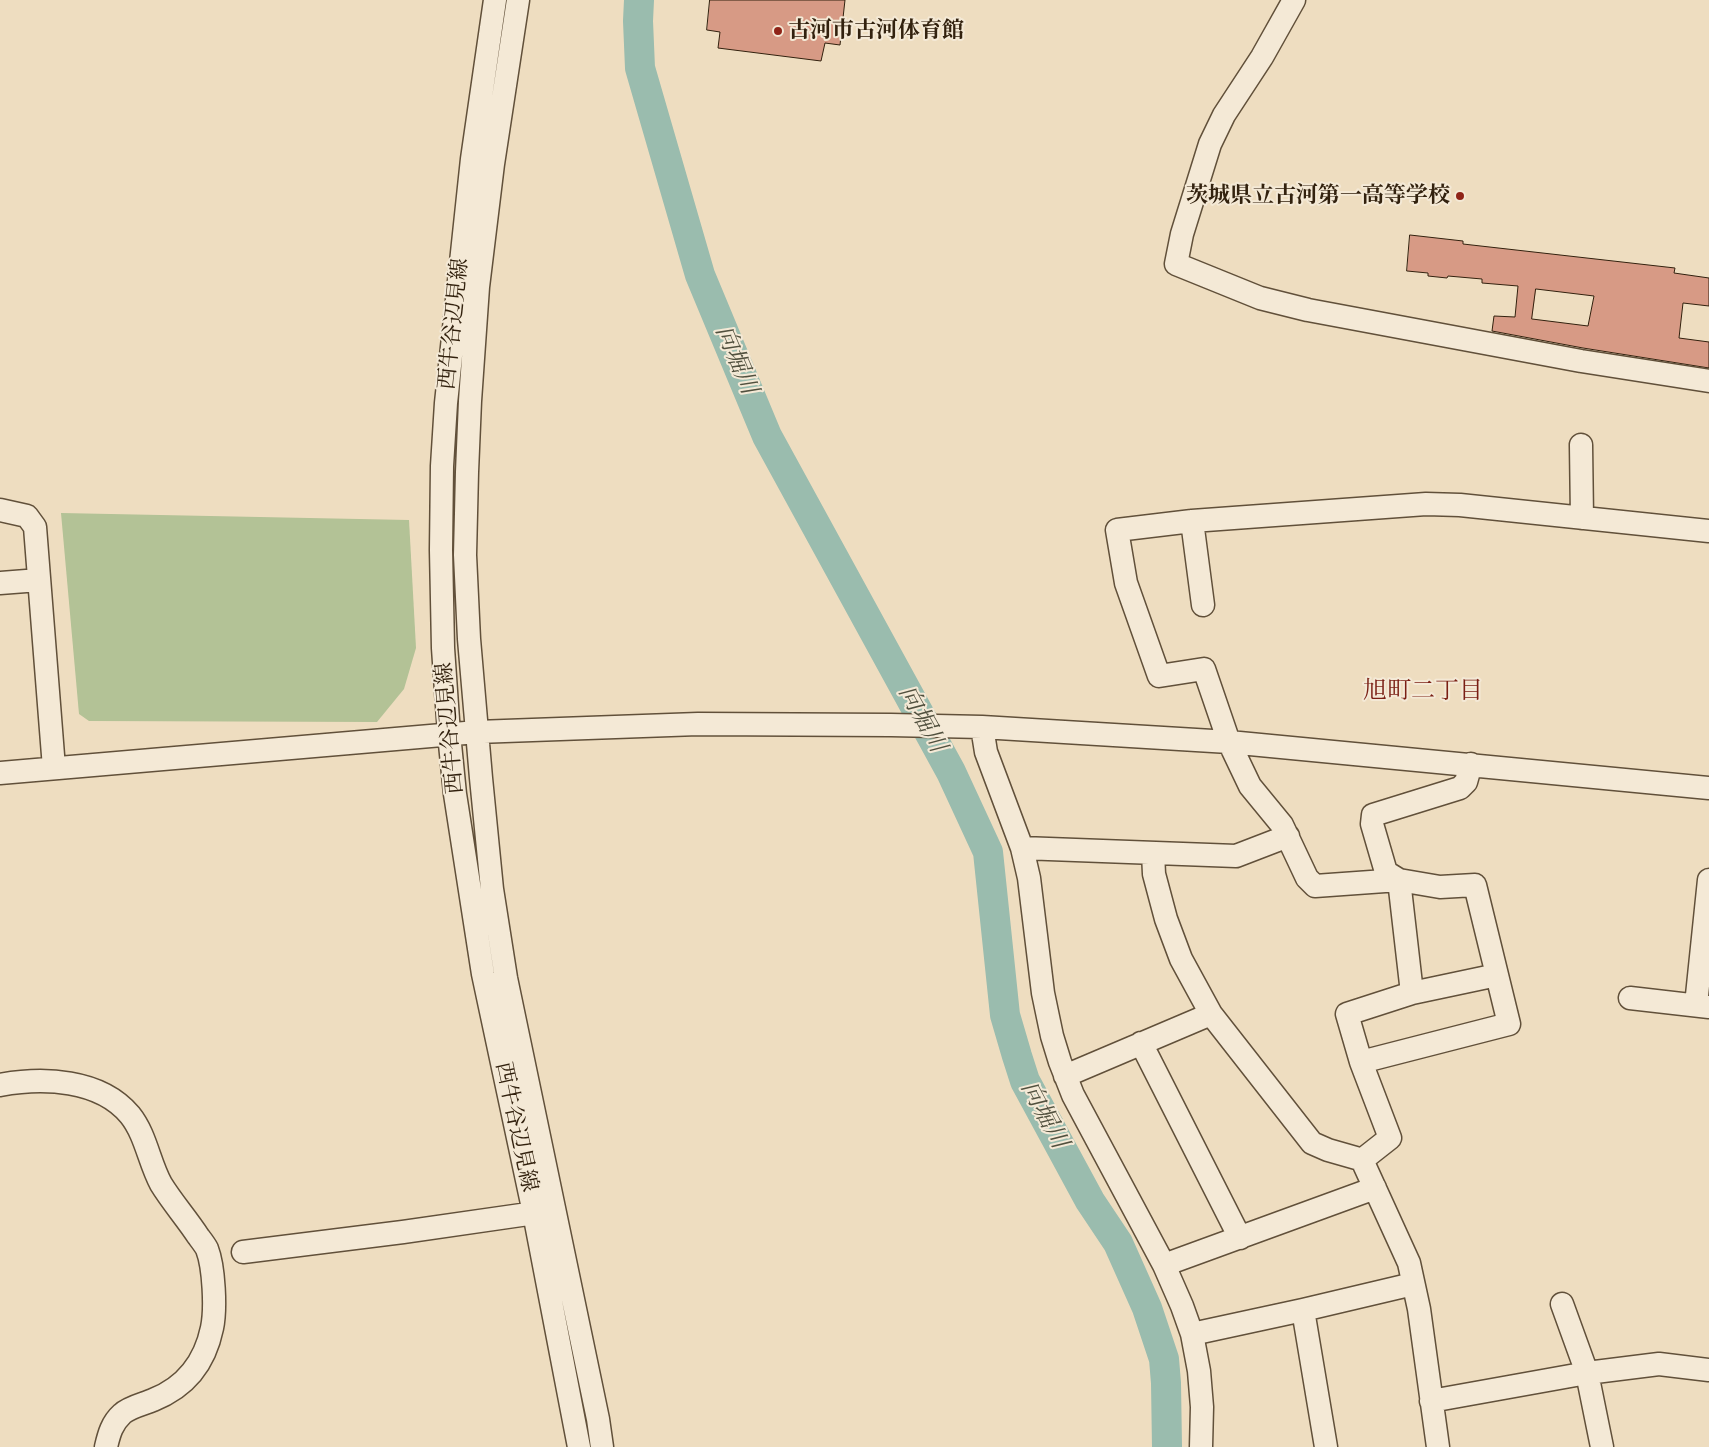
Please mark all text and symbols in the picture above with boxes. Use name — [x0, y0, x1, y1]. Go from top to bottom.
place label: 古河市古河体育館 — [788, 18, 964, 44]
marker: 古河市古河体育館 — [772, 25, 784, 37]
place label: 茨城県立古河第一高等学校 — [1186, 183, 1450, 209]
marker: 茨城県立古河第一高等学校 — [1454, 190, 1466, 202]
street label: 西牛谷辺見線 — [434, 257, 474, 391]
water label: 向堀川 — [709, 321, 763, 399]
street label: 西牛谷辺見線 — [431, 661, 469, 795]
district label: 旭町二丁目 — [1363, 677, 1483, 705]
water label: 向堀川 — [892, 681, 952, 757]
street label: 西牛谷辺見線 — [489, 1060, 543, 1194]
water label: 向堀川 — [1014, 1076, 1074, 1154]

